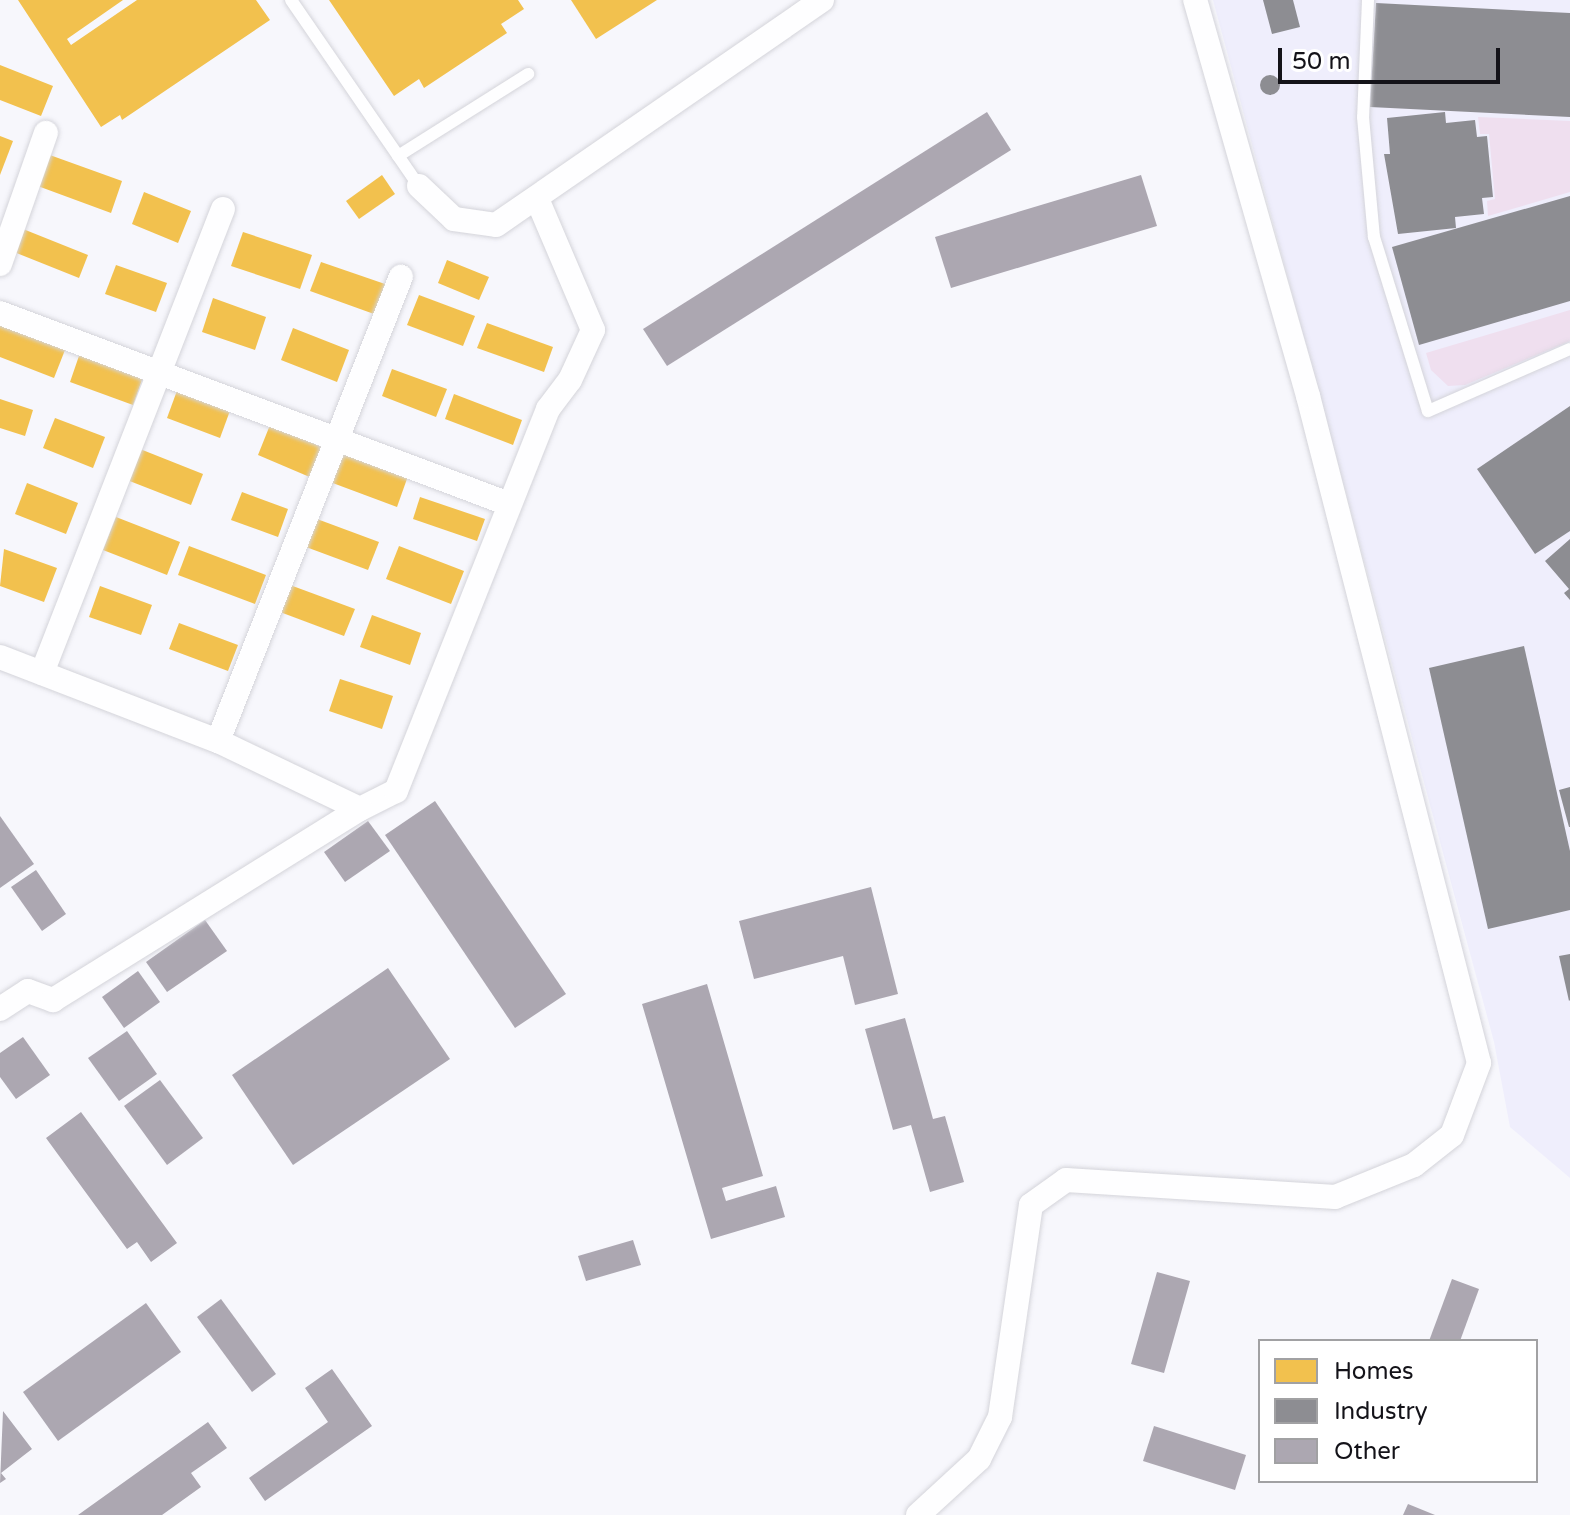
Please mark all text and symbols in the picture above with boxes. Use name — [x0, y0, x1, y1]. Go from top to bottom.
scale bar — [1282, 32, 1504, 82]
text: 50 m — [1292, 47, 1350, 76]
legend — [1258, 1339, 1538, 1483]
text: Homes — [1334, 1357, 1414, 1386]
text: Industry — [1334, 1397, 1428, 1426]
text: Other — [1334, 1437, 1400, 1466]

